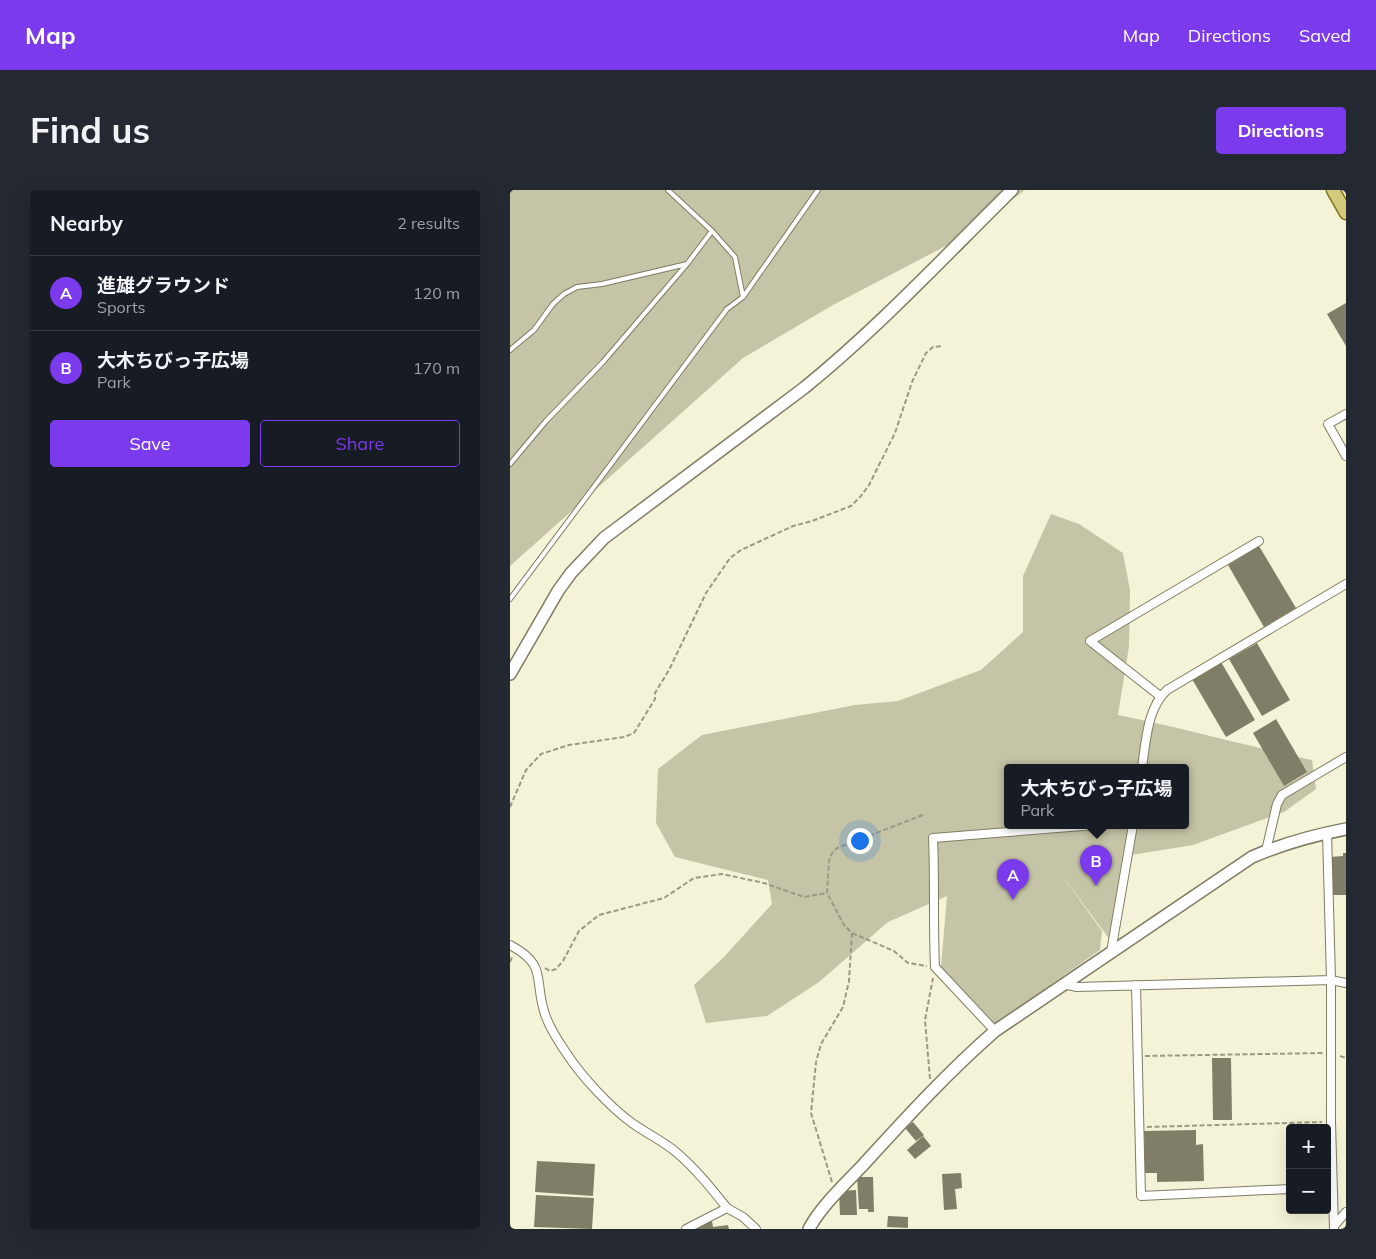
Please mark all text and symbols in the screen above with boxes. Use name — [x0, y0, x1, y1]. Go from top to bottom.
text: Map — [25, 20, 76, 50]
text: Map — [1123, 24, 1160, 47]
text: Directions — [1188, 24, 1271, 47]
text: Saved — [1299, 24, 1351, 47]
button: Directions — [1216, 107, 1346, 154]
text: Find us — [30, 108, 150, 152]
text: Nearby — [50, 210, 123, 236]
text: 2 results — [397, 213, 460, 233]
text: 進雄グラウンド — [97, 273, 230, 297]
text: A — [60, 283, 72, 303]
text: 120 m — [413, 283, 460, 303]
text: Sports — [97, 297, 145, 317]
text: 大木ちびっ子広場 — [97, 348, 249, 372]
text: B — [60, 358, 72, 378]
text: 170 m — [413, 358, 460, 378]
text: Park — [97, 372, 131, 392]
button: Save — [50, 420, 250, 467]
button: Share — [260, 420, 460, 467]
popup — [1004, 764, 1189, 829]
text: 大木ちびっ子広場 — [1020, 776, 1173, 800]
text: Park — [1020, 800, 1054, 820]
your location — [847, 828, 873, 854]
pin: B — [1080, 845, 1112, 886]
pin: A — [997, 859, 1029, 900]
map controls — [1286, 1124, 1331, 1214]
button: + — [1286, 1124, 1331, 1169]
button: − — [1286, 1169, 1331, 1214]

